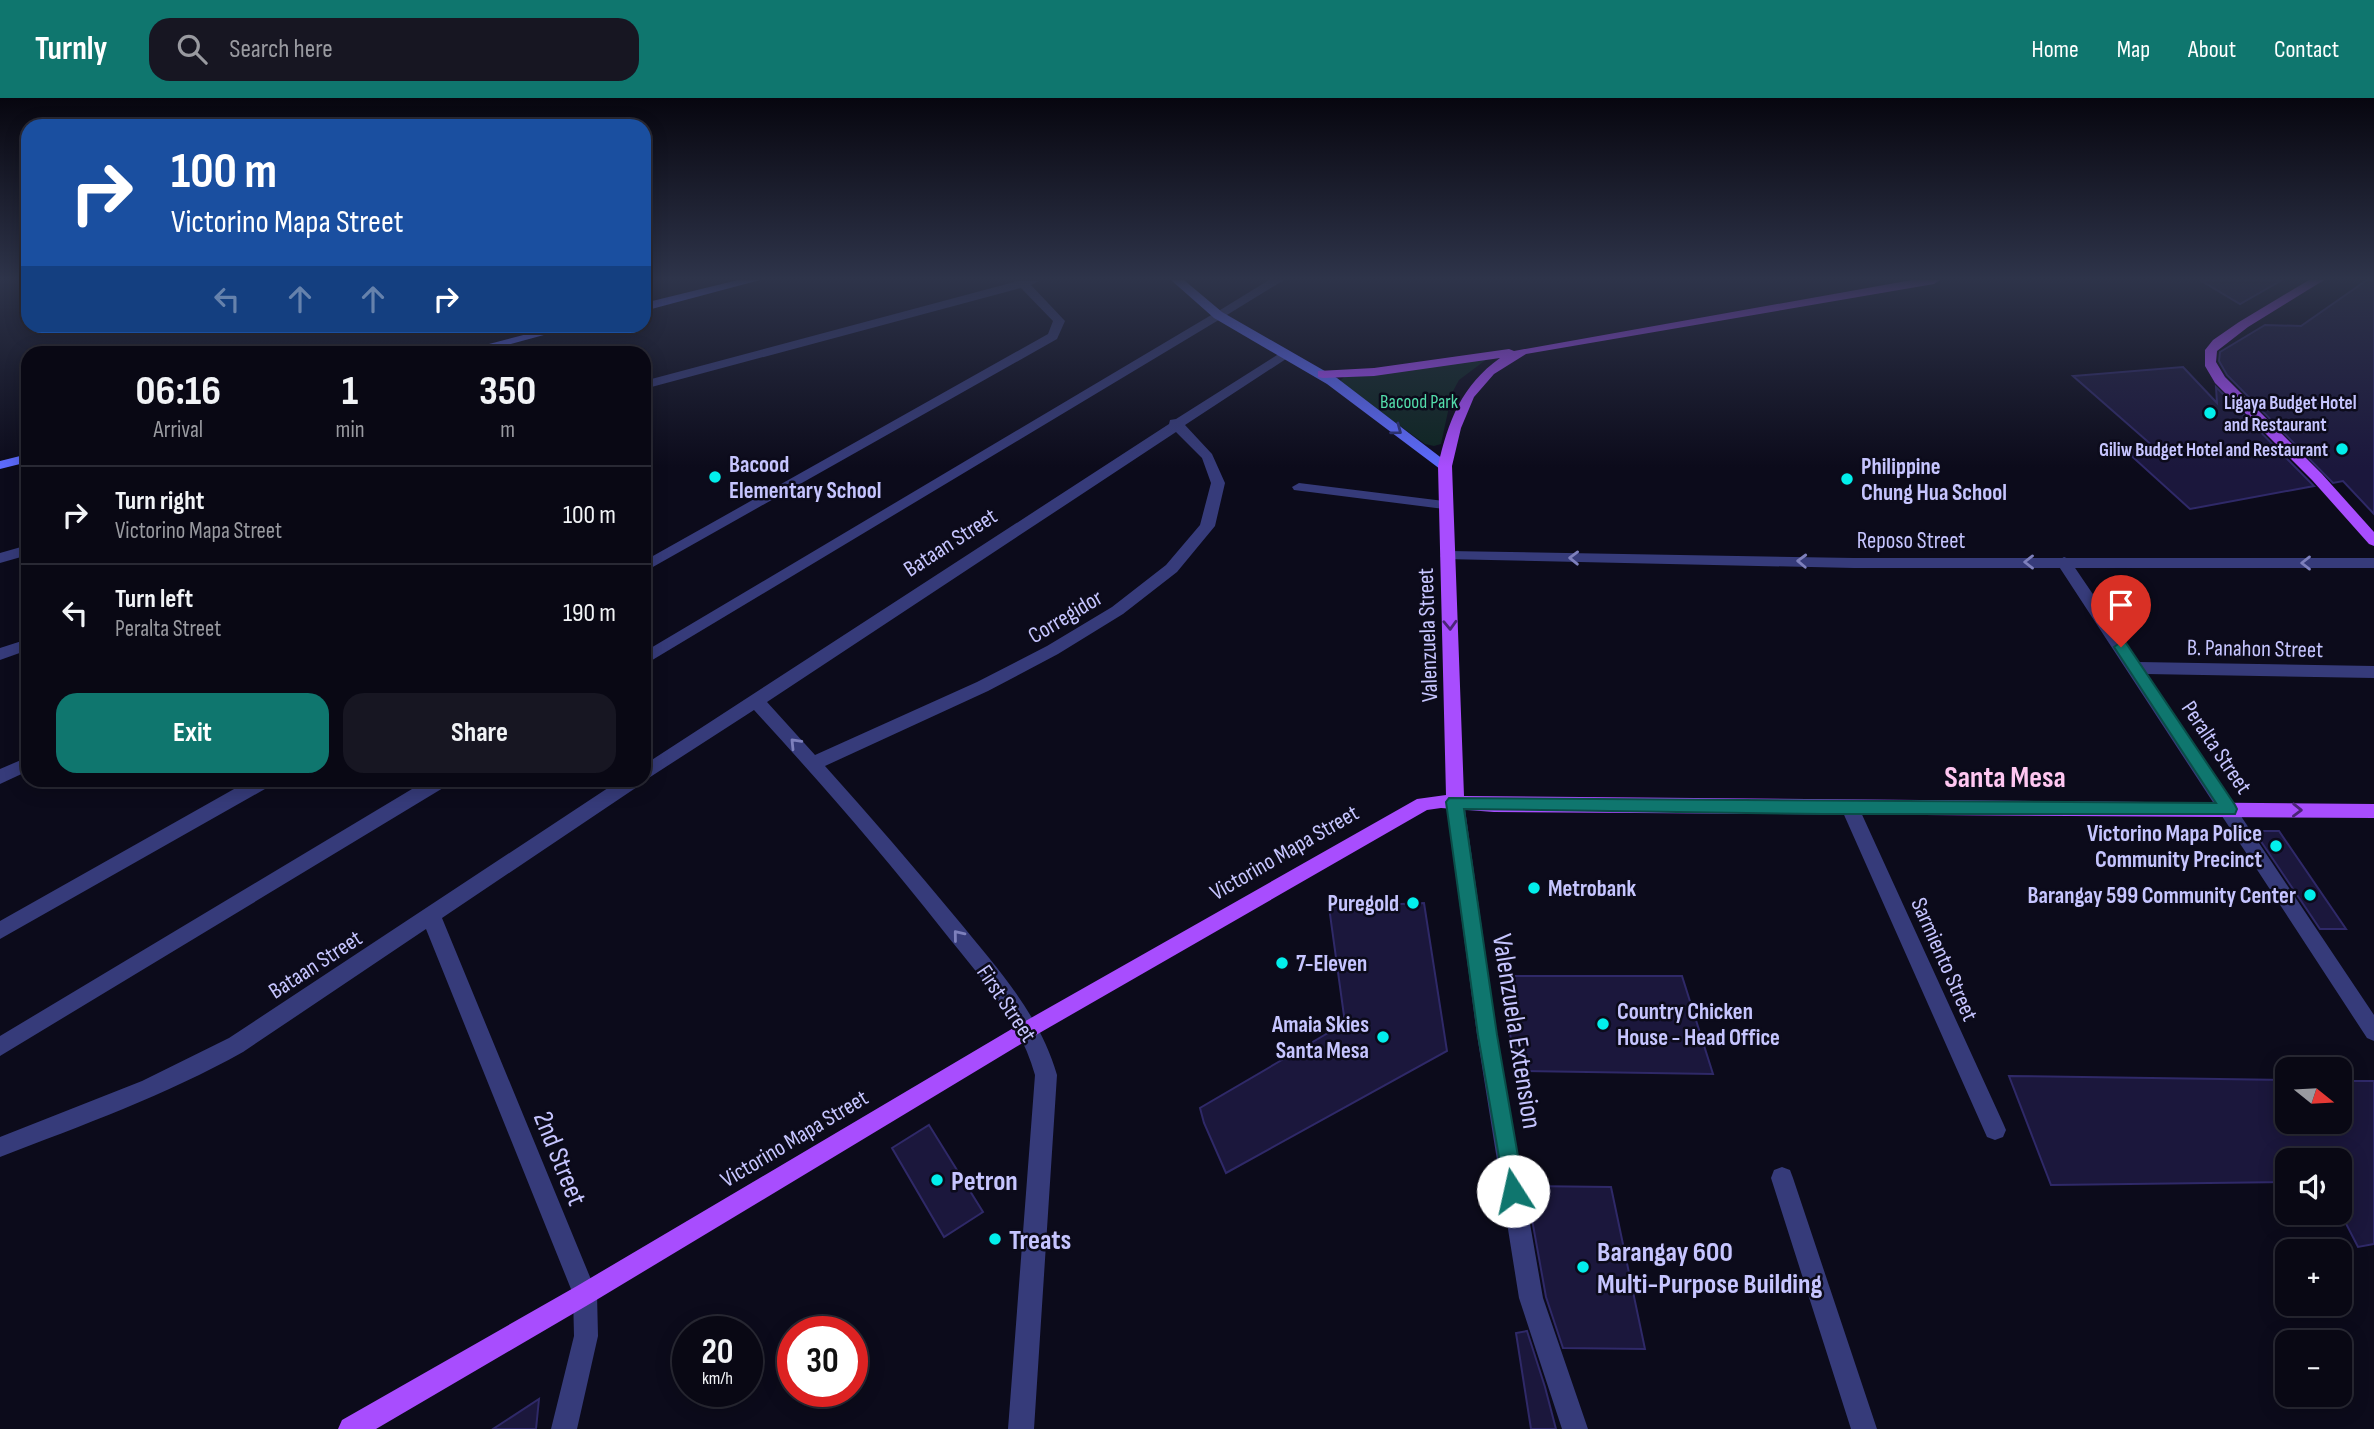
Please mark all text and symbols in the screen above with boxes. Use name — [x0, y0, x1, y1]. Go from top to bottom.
search box — [149, 18, 639, 81]
text: Turnly — [35, 29, 107, 69]
icon: search — [173, 30, 211, 68]
text: Search here — [229, 34, 333, 65]
text: Home — [2031, 35, 2079, 64]
text: Map — [2117, 35, 2150, 64]
text: About — [2188, 35, 2236, 64]
text: Contact — [2274, 35, 2339, 64]
text: 100 m — [171, 143, 277, 202]
icon: right — [56, 147, 147, 238]
text: Victorino Mapa Street — [171, 203, 403, 242]
icon: left — [208, 280, 246, 318]
icon: ahead — [281, 280, 319, 318]
icon: ahead — [354, 280, 392, 318]
icon: right — [427, 280, 465, 318]
text: 06:16 — [136, 366, 221, 417]
text: 1 — [342, 366, 358, 417]
text: 350 — [479, 366, 536, 417]
park label: Bacood Park — [1380, 391, 1459, 414]
place label: Ligaya Budget Hotel and Restaurant — [2224, 392, 2357, 437]
marker: Ligaya Budget Hotel and Restaurant — [2202, 405, 2218, 421]
text: Arrival — [154, 416, 203, 444]
text: min — [336, 416, 365, 444]
text: m — [500, 416, 515, 444]
one-way arrow — [1389, 421, 1402, 434]
place label: Giliw Budget Hotel and Restaurant — [2099, 439, 2328, 462]
marker: Giliw Budget Hotel and Restaurant — [2334, 441, 2350, 457]
place label: Bacood Elementary School — [729, 451, 881, 505]
place label: Philippine Chung Hua School — [1861, 453, 2007, 507]
marker: Bacood Elementary School — [707, 469, 723, 485]
marker: Philippine Chung Hua School — [1839, 471, 1855, 487]
text: Turn right — [115, 486, 204, 517]
icon: right — [56, 496, 94, 534]
text: 100 m — [563, 500, 616, 531]
street label: Bataan Street — [899, 502, 1003, 583]
text: Victorino Mapa Street — [115, 517, 282, 545]
street label: Reposo Street — [1857, 527, 1965, 555]
one-way arrow — [1569, 550, 1579, 566]
one-way arrow — [1796, 554, 1807, 569]
one-way arrow — [2024, 554, 2034, 570]
one-way arrow — [2300, 556, 2311, 571]
street label: Valenzuela Street — [1412, 567, 1444, 703]
pin — [2091, 575, 2151, 647]
text: Turn left — [115, 584, 193, 615]
street label: Corregidor — [1023, 584, 1108, 650]
icon: arrive — [2102, 586, 2140, 624]
icon: left — [56, 594, 94, 632]
text: 190 m — [563, 598, 616, 629]
text: Peralta Street — [115, 615, 221, 643]
one-way arrow — [1442, 619, 1457, 630]
street label: B. Panahon Street — [2187, 634, 2323, 664]
button: Exit — [56, 693, 329, 773]
button: Share — [343, 693, 616, 773]
street label: Peralta Street — [2175, 696, 2257, 799]
one-way arrow — [791, 739, 804, 752]
district label: Santa Mesa — [1944, 760, 2066, 796]
street label: Victorino Mapa Street — [1205, 799, 1364, 907]
one-way arrow — [2292, 802, 2303, 818]
place label: Victorino Mapa Police Community Precinct — [2087, 820, 2262, 874]
marker: Victorino Mapa Police Community Precinct — [2268, 838, 2284, 854]
place label: Metrobank — [1548, 875, 1636, 903]
marker: Metrobank — [1526, 880, 1542, 896]
place label: Barangay 599 Community Center — [2027, 882, 2296, 910]
marker: Barangay 599 Community Center — [2302, 887, 2318, 903]
place label: Puregold — [1328, 890, 1399, 918]
street label: Sarmiento Street — [1904, 893, 1984, 1025]
marker: Puregold — [1405, 895, 1421, 911]
street label: Bataan Street — [264, 924, 368, 1005]
one-way arrow — [954, 931, 967, 943]
street label: Valenzuela Extension — [1485, 931, 1548, 1131]
place label: 7-Eleven — [1296, 950, 1367, 978]
marker: 7-Eleven — [1274, 955, 1290, 971]
street label: First Street — [970, 960, 1042, 1047]
place label: Country Chicken House - Head Office — [1617, 998, 1780, 1052]
place label: Amaia Skies Santa Mesa — [1271, 1011, 1369, 1065]
marker: Country Chicken House - Head Office — [1595, 1016, 1611, 1032]
marker: Amaia Skies Santa Mesa — [1375, 1029, 1391, 1045]
north arrow — [2275, 1057, 2352, 1134]
map controls — [2275, 1057, 2352, 1407]
street label: Victorino Mapa Street — [716, 1084, 873, 1194]
street label: 2nd Street — [526, 1107, 593, 1211]
button: sound — [2275, 1148, 2352, 1225]
position arrow — [1476, 1154, 1550, 1228]
place label: Petron — [951, 1165, 1018, 1198]
marker: Petron — [929, 1172, 945, 1188]
place label: Treats — [1009, 1224, 1071, 1257]
marker: Treats — [987, 1231, 1003, 1247]
place label: Barangay 600 Multi-Purpose Building — [1597, 1236, 1822, 1301]
button: + — [2275, 1239, 2352, 1316]
marker: Barangay 600 Multi-Purpose Building — [1575, 1259, 1591, 1275]
speed limit sign: 30 — [777, 1316, 868, 1407]
button: − — [2275, 1330, 2352, 1407]
text: 20 — [702, 1331, 734, 1374]
text: km/h — [702, 1368, 733, 1389]

